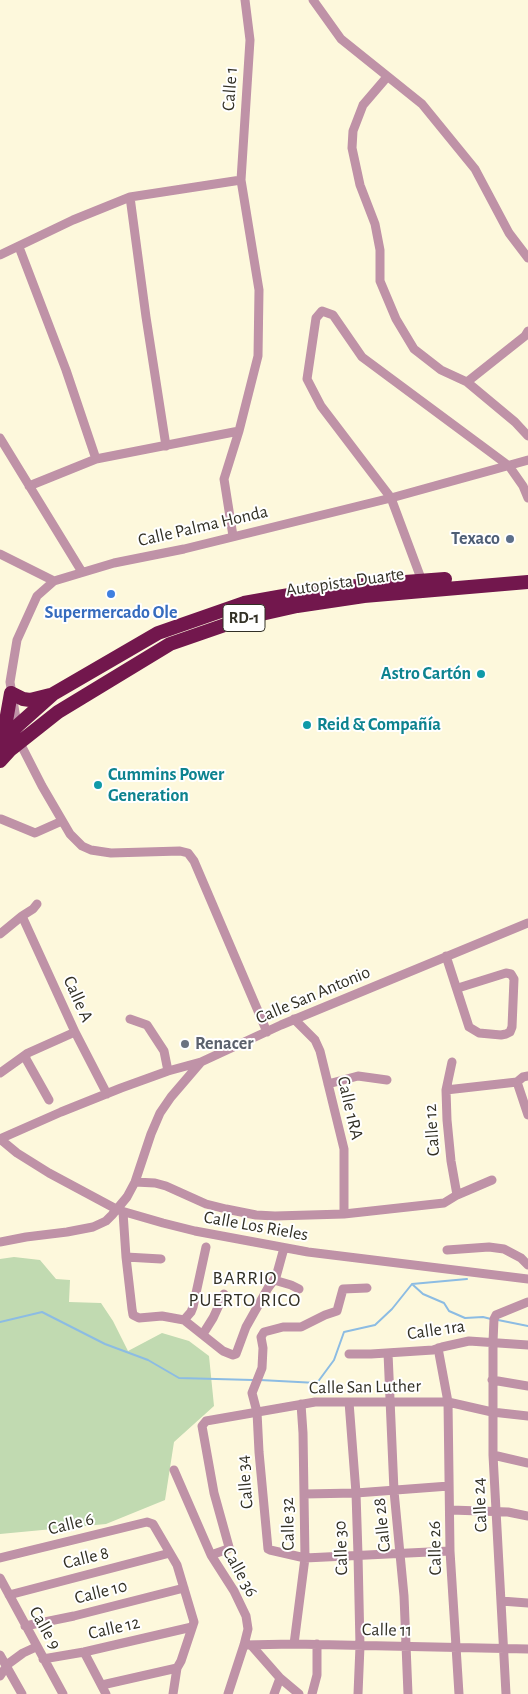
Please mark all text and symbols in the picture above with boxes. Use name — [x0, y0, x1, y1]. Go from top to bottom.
street label: Calle 1 — [218, 66, 242, 112]
street label: Calle Palma Honda — [136, 501, 270, 551]
place label: Texaco — [451, 528, 500, 550]
marker: Texaco — [504, 533, 516, 545]
street label: Autopista Duarte — [284, 563, 406, 601]
marker: Supermercado Ole — [105, 588, 117, 600]
place label: Supermercado Ole — [44, 602, 178, 624]
road number: RD-1 — [223, 604, 265, 632]
place label: Astro Cartón — [381, 663, 471, 685]
marker: Astro Cartón — [475, 668, 487, 680]
place label: Reid & Compañía — [317, 714, 441, 736]
marker: Reid & Compañía — [301, 719, 313, 731]
place label: Cummins Power Generation — [108, 764, 224, 806]
marker: Cummins Power Generation — [92, 779, 104, 791]
street label: Calle San Antonio — [252, 961, 374, 1029]
street label: Calle A — [58, 973, 98, 1025]
place label: Renacer — [195, 1033, 253, 1055]
marker: Renacer — [179, 1038, 191, 1050]
street label: Calle 1RA — [332, 1074, 368, 1142]
street label: Calle 12 — [419, 1103, 445, 1157]
street label: Calle Los Rieles — [202, 1206, 310, 1246]
district label: BARRIO PUERTO RICO — [187, 1267, 303, 1311]
street label: Calle 1ra — [406, 1315, 466, 1345]
street label: Calle San Luther — [309, 1375, 421, 1399]
street label: Calle 34 — [232, 1454, 258, 1510]
street label: Calle 24 — [468, 1477, 492, 1533]
street label: Calle 32 — [277, 1497, 299, 1551]
street label: Calle 28 — [368, 1497, 396, 1553]
street label: Calle 6 — [46, 1508, 96, 1540]
street label: Calle 30 — [329, 1520, 353, 1576]
street label: Calle 26 — [424, 1521, 446, 1575]
street label: Calle 8 — [61, 1542, 111, 1574]
street label: Calle 36 — [218, 1543, 262, 1601]
street label: Calle 10 — [72, 1575, 130, 1609]
street label: Calle 9 — [24, 1603, 66, 1653]
street label: Calle 12 — [86, 1612, 142, 1644]
street label: Calle 11 — [362, 1619, 412, 1641]

